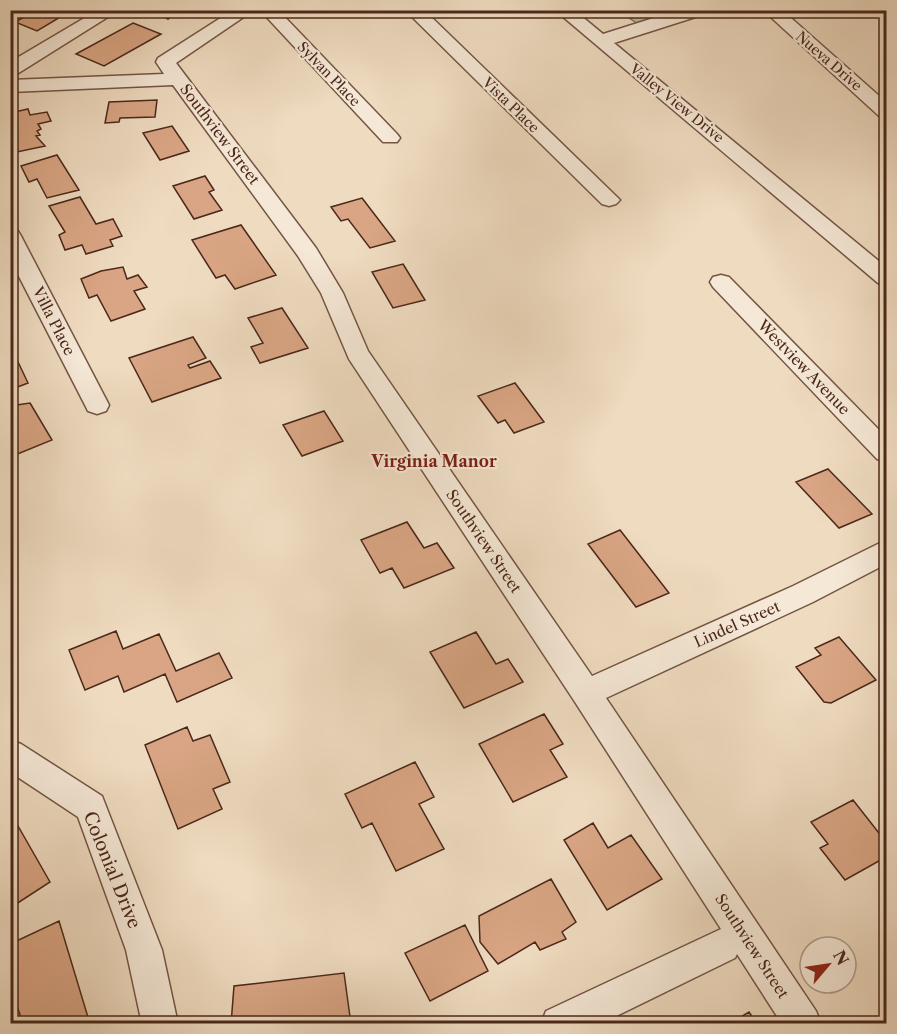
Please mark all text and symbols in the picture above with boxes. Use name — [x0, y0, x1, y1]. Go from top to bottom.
street label: Nueva Drive — [792, 27, 866, 95]
street label: Sylvan Place — [294, 38, 364, 110]
street label: Valley View Drive — [626, 59, 728, 147]
street label: Vista Place — [478, 73, 543, 137]
street label: Southview Street — [176, 80, 264, 189]
street label: Villa Place — [28, 283, 79, 359]
street label: Westview Avenue — [753, 315, 854, 418]
district label: Virginia Manor — [370, 451, 497, 471]
street label: Southview Street — [442, 486, 526, 597]
street label: Lindel Street — [691, 596, 784, 651]
street label: Colonial Drive — [78, 808, 146, 932]
street label: Southview Street — [711, 890, 793, 1003]
north arrow — [798, 935, 858, 995]
text: N — [829, 947, 853, 969]

